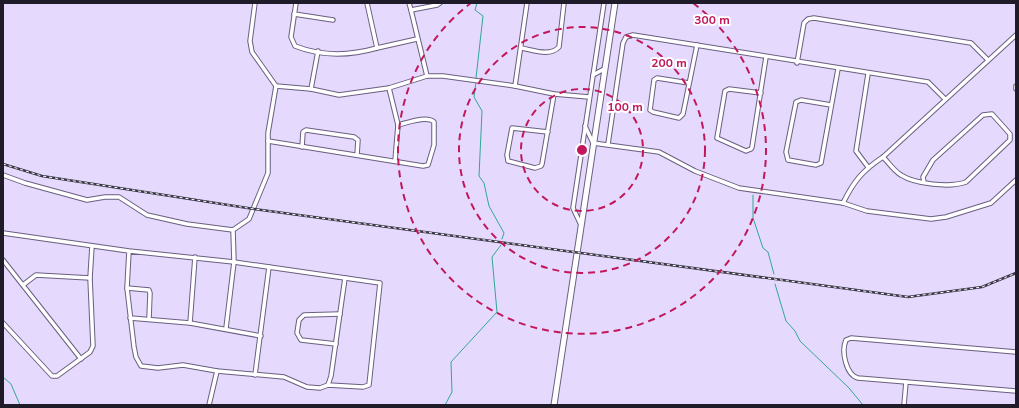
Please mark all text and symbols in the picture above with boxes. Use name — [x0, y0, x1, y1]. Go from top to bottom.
text: 300 m — [694, 12, 730, 28]
text: 200 m — [651, 55, 687, 71]
text: 100 m — [607, 99, 643, 115]
centre of rings — [575, 143, 589, 157]

